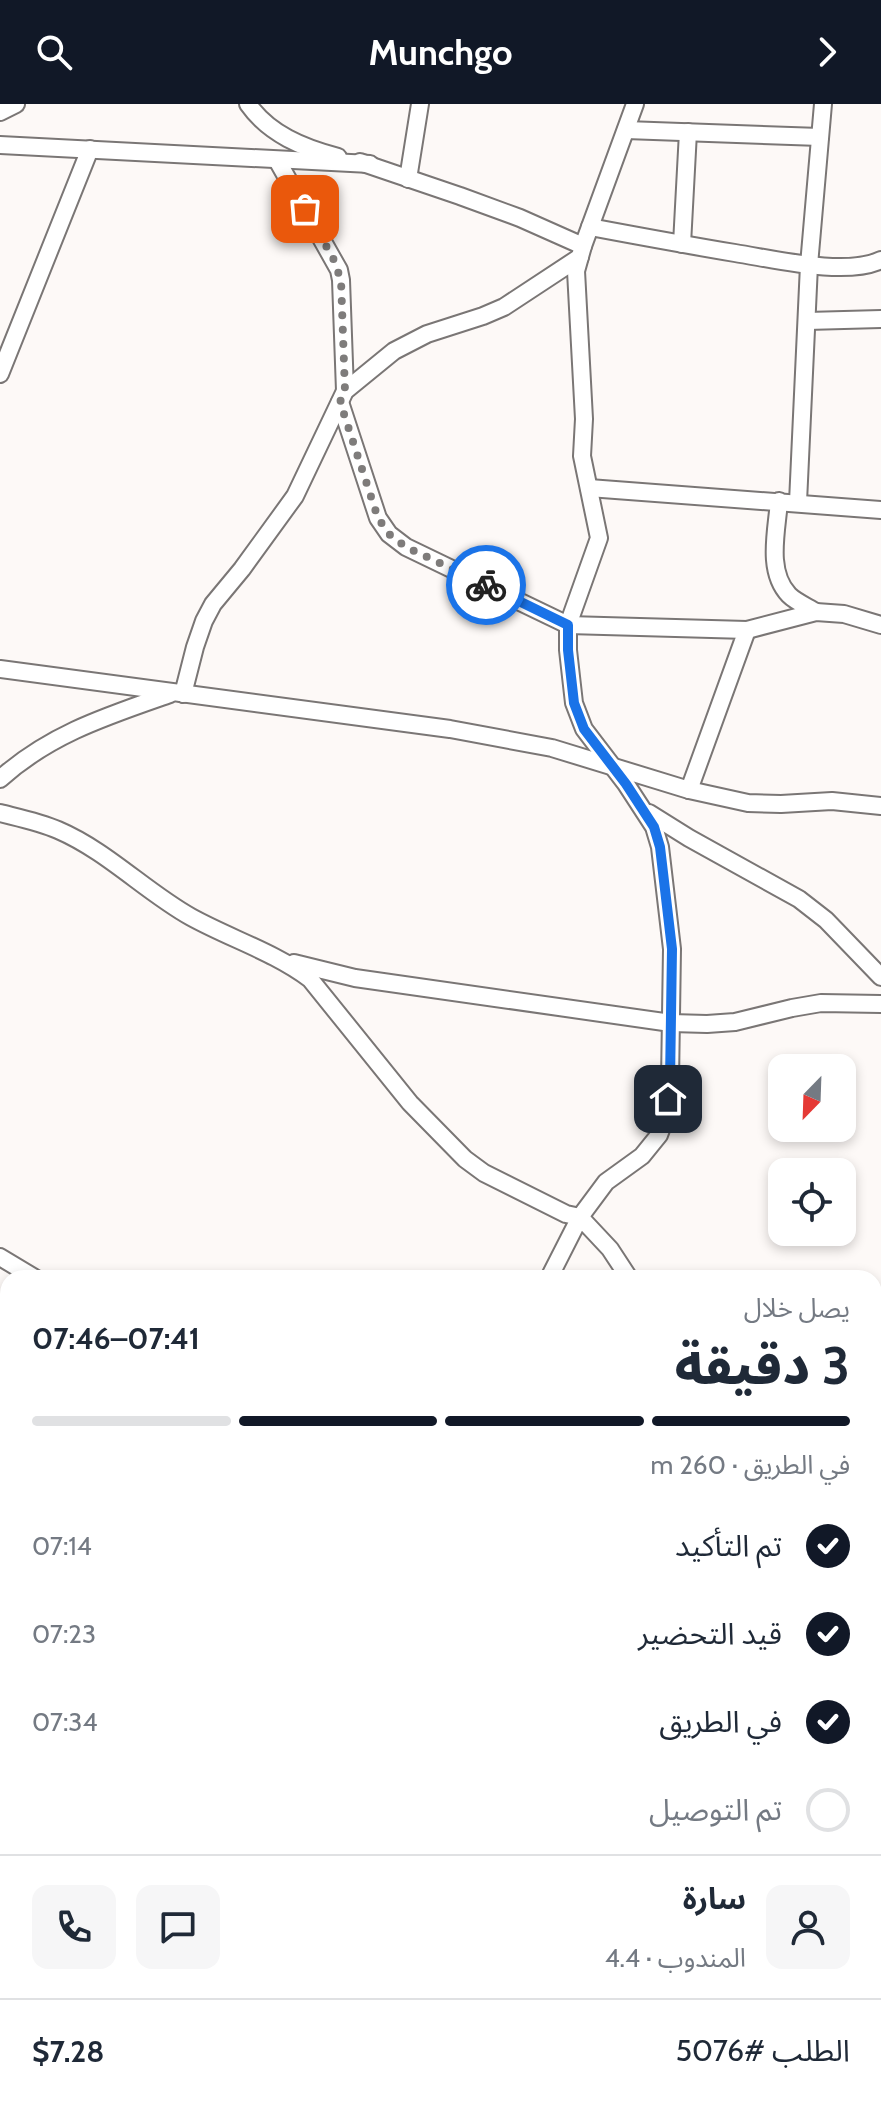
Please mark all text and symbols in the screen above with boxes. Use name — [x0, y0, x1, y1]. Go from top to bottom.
icon: search — [32, 30, 76, 74]
text: Munchgo — [369, 30, 512, 74]
icon: forward — [805, 30, 849, 74]
pin — [271, 175, 339, 243]
icon: bag — [283, 187, 327, 231]
courier — [446, 545, 526, 625]
icon: bike — [464, 563, 508, 607]
north arrow — [768, 1054, 856, 1142]
map controls — [768, 1054, 856, 1246]
pin — [634, 1065, 702, 1133]
icon: home — [646, 1077, 690, 1121]
button: locate — [768, 1158, 856, 1246]
text: يصل خلال — [744, 1292, 850, 1324]
text: 07:41–07:46 — [32, 1320, 200, 1357]
text: 3 دقيقة — [674, 1334, 850, 1397]
text: في الطريق · 260 m — [651, 1449, 850, 1481]
icon: check — [806, 1524, 850, 1568]
text: تم التأكيد — [675, 1527, 782, 1564]
text: 07:14 — [32, 1530, 92, 1562]
icon: check — [806, 1612, 850, 1656]
text: قيد التحضير — [638, 1615, 782, 1652]
text: 07:23 — [32, 1618, 96, 1650]
icon: check — [806, 1700, 850, 1744]
text: في الطريق — [659, 1703, 782, 1740]
text: 07:34 — [32, 1706, 97, 1738]
text: تم التوصيل — [649, 1791, 782, 1828]
text: سارة — [683, 1880, 746, 1917]
button: phone — [32, 1885, 116, 1969]
button: chat — [136, 1885, 220, 1969]
button: person — [766, 1885, 850, 1969]
text: المندوب · 4.4 — [605, 1942, 746, 1974]
text: الطلب #5076 — [676, 2032, 850, 2069]
text: $7.28 — [32, 2033, 104, 2070]

